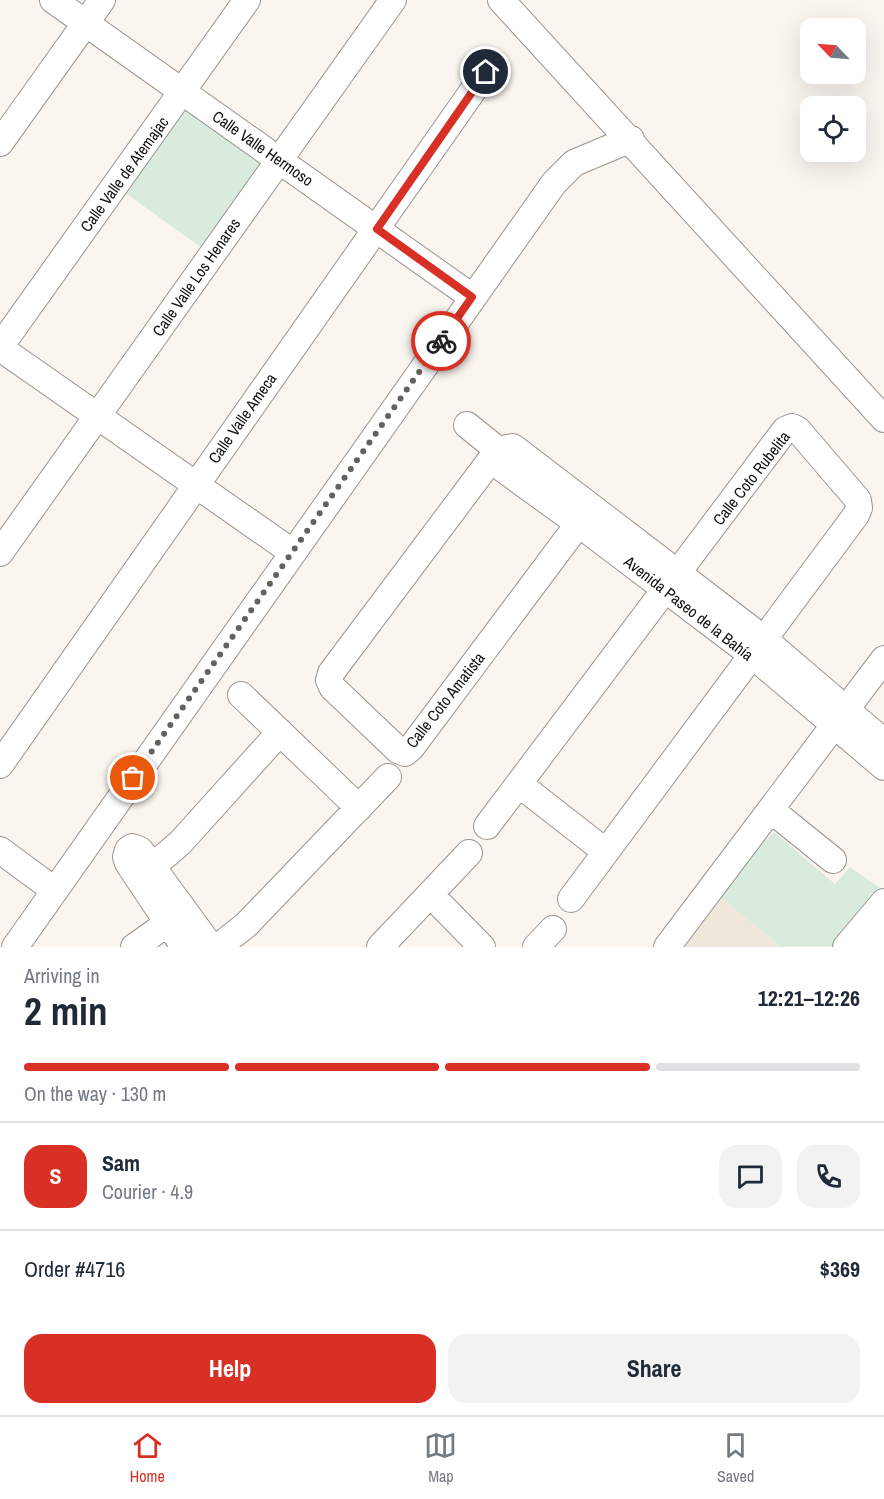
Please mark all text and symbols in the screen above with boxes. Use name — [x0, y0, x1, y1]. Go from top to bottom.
north arrow — [800, 18, 866, 84]
map controls — [800, 18, 866, 162]
pin — [460, 46, 511, 97]
icon: home — [469, 55, 502, 88]
button: locate — [800, 96, 866, 162]
street label: Calle Valle Hermoso — [208, 105, 318, 191]
street label: Calle Valle de Atemajac — [75, 112, 174, 236]
street label: Calle Valle Los Henares — [147, 213, 245, 341]
courier — [411, 311, 471, 371]
icon: bike — [425, 325, 458, 358]
street label: Calle Valle Ameca — [203, 368, 282, 468]
street label: Calle Coto Rubelita — [707, 426, 795, 530]
street label: Avenida Paseo de la Bahía — [619, 550, 759, 666]
street label: Calle Coto Amatista — [401, 647, 490, 752]
pin — [107, 752, 158, 803]
icon: bag — [116, 761, 149, 794]
text: Arriving in — [24, 962, 100, 989]
text: 12:21–12:26 — [758, 983, 860, 1013]
text: 2 min — [24, 985, 108, 1037]
text: On the way · 130 m — [24, 1080, 166, 1107]
button: chat — [719, 1145, 782, 1208]
button: phone — [797, 1145, 860, 1208]
text: Sam — [102, 1148, 140, 1178]
text: S — [49, 1161, 62, 1191]
text: Courier · 4.9 — [102, 1178, 193, 1205]
text: Order #4716 — [24, 1254, 125, 1284]
text: $369 — [820, 1254, 860, 1284]
button: Help — [24, 1334, 436, 1403]
button: Share — [448, 1334, 860, 1403]
tab: Home — [130, 1429, 165, 1487]
tab: Map — [424, 1429, 457, 1487]
tab: Saved — [717, 1429, 754, 1487]

